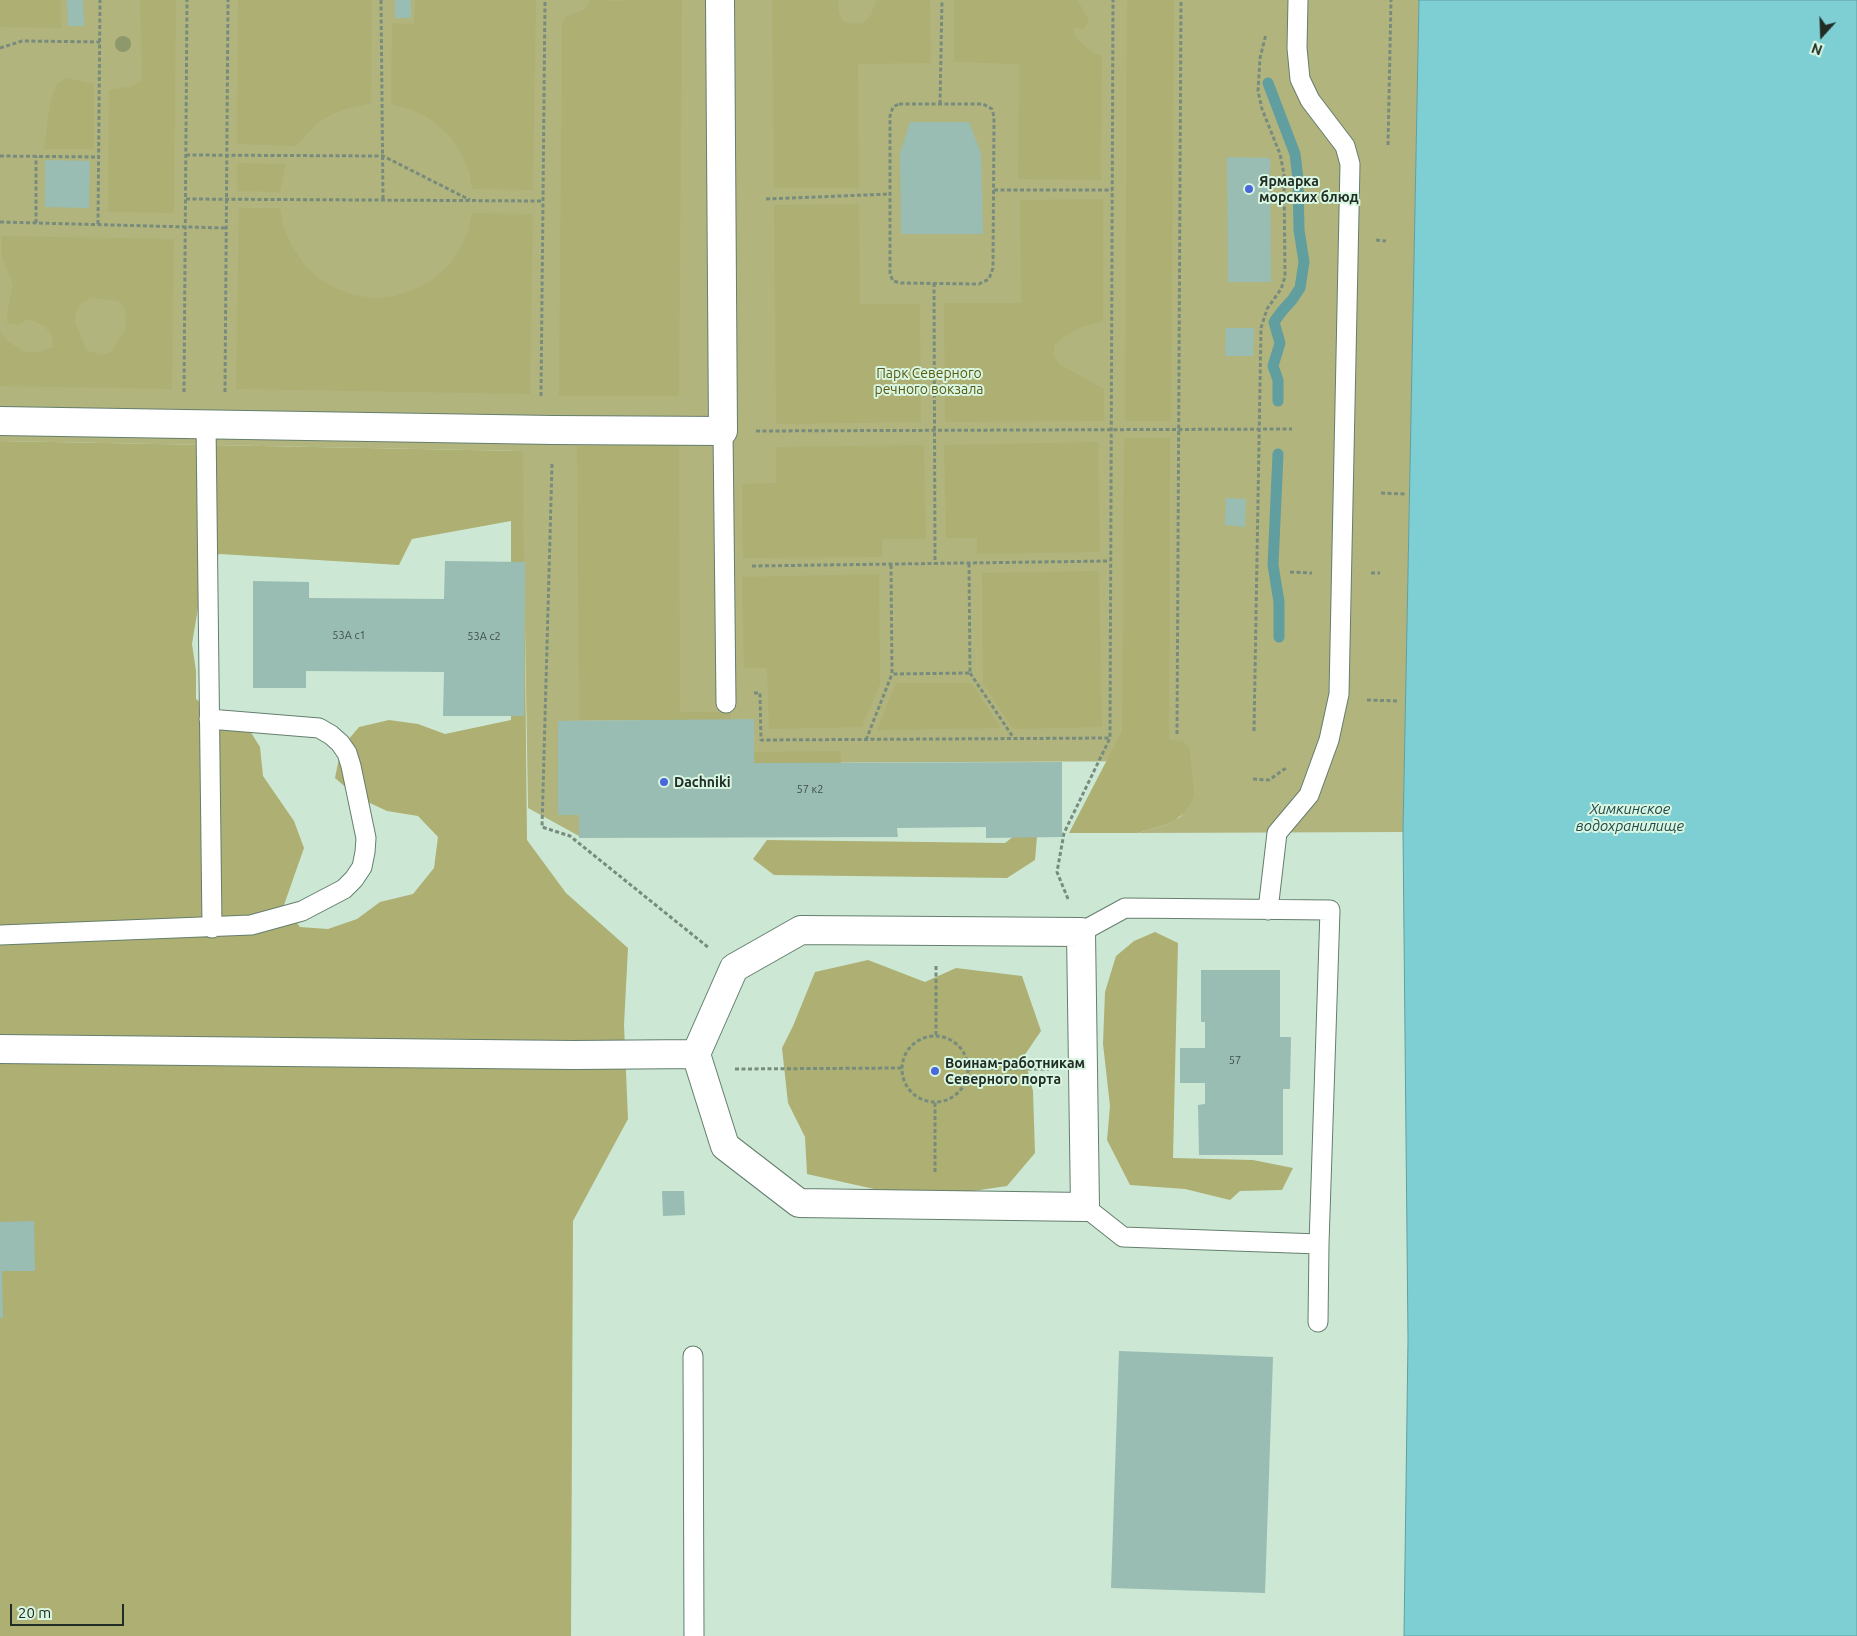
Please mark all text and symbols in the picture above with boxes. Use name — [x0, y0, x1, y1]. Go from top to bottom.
north arrow — [1797, 10, 1847, 60]
text: N — [1809, 40, 1825, 58]
place label: Ярмарка морских блюд — [1259, 173, 1359, 206]
marker: Ярмарка морских блюд — [1243, 183, 1255, 195]
park label: Парк Северного речного вокзала — [874, 365, 984, 398]
house number: 53А с1 — [332, 628, 366, 642]
house number: 53А с2 — [467, 629, 501, 643]
place label: Dachniki — [674, 774, 731, 790]
marker: Dachniki — [658, 776, 670, 788]
house number: 57 к2 — [797, 782, 823, 796]
water label: Химкинское водохранилище — [1576, 800, 1684, 835]
house number: 57 — [1229, 1053, 1241, 1067]
place label: Воинам-работникам Северного порта — [945, 1055, 1085, 1088]
marker: Воинам-работникам Северного порта — [929, 1065, 941, 1077]
scale bar — [12, 1594, 126, 1626]
text: 20 m — [18, 1604, 51, 1621]

